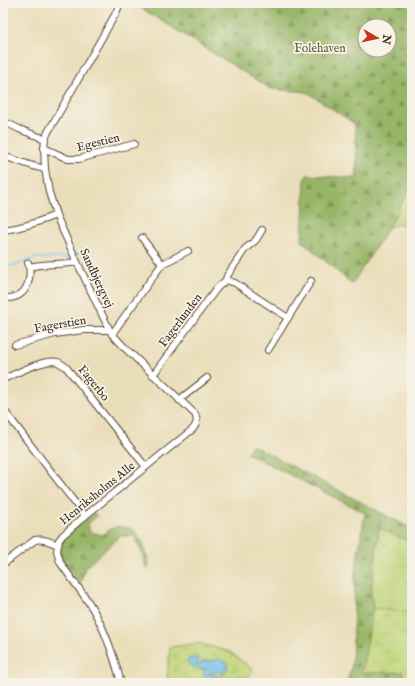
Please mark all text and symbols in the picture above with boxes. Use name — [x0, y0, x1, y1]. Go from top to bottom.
north arrow — [357, 18, 397, 58]
text: N — [378, 33, 394, 46]
park label: Folehaven — [294, 41, 346, 56]
street label: Egestien — [75, 130, 122, 155]
street label: Sandbjergvej — [76, 246, 117, 310]
street label: Fagerlunden — [155, 290, 206, 350]
street label: Fagerstien — [33, 312, 88, 336]
street label: Fagerbo — [75, 362, 113, 405]
street label: Henriksholms Alle — [57, 458, 138, 528]

